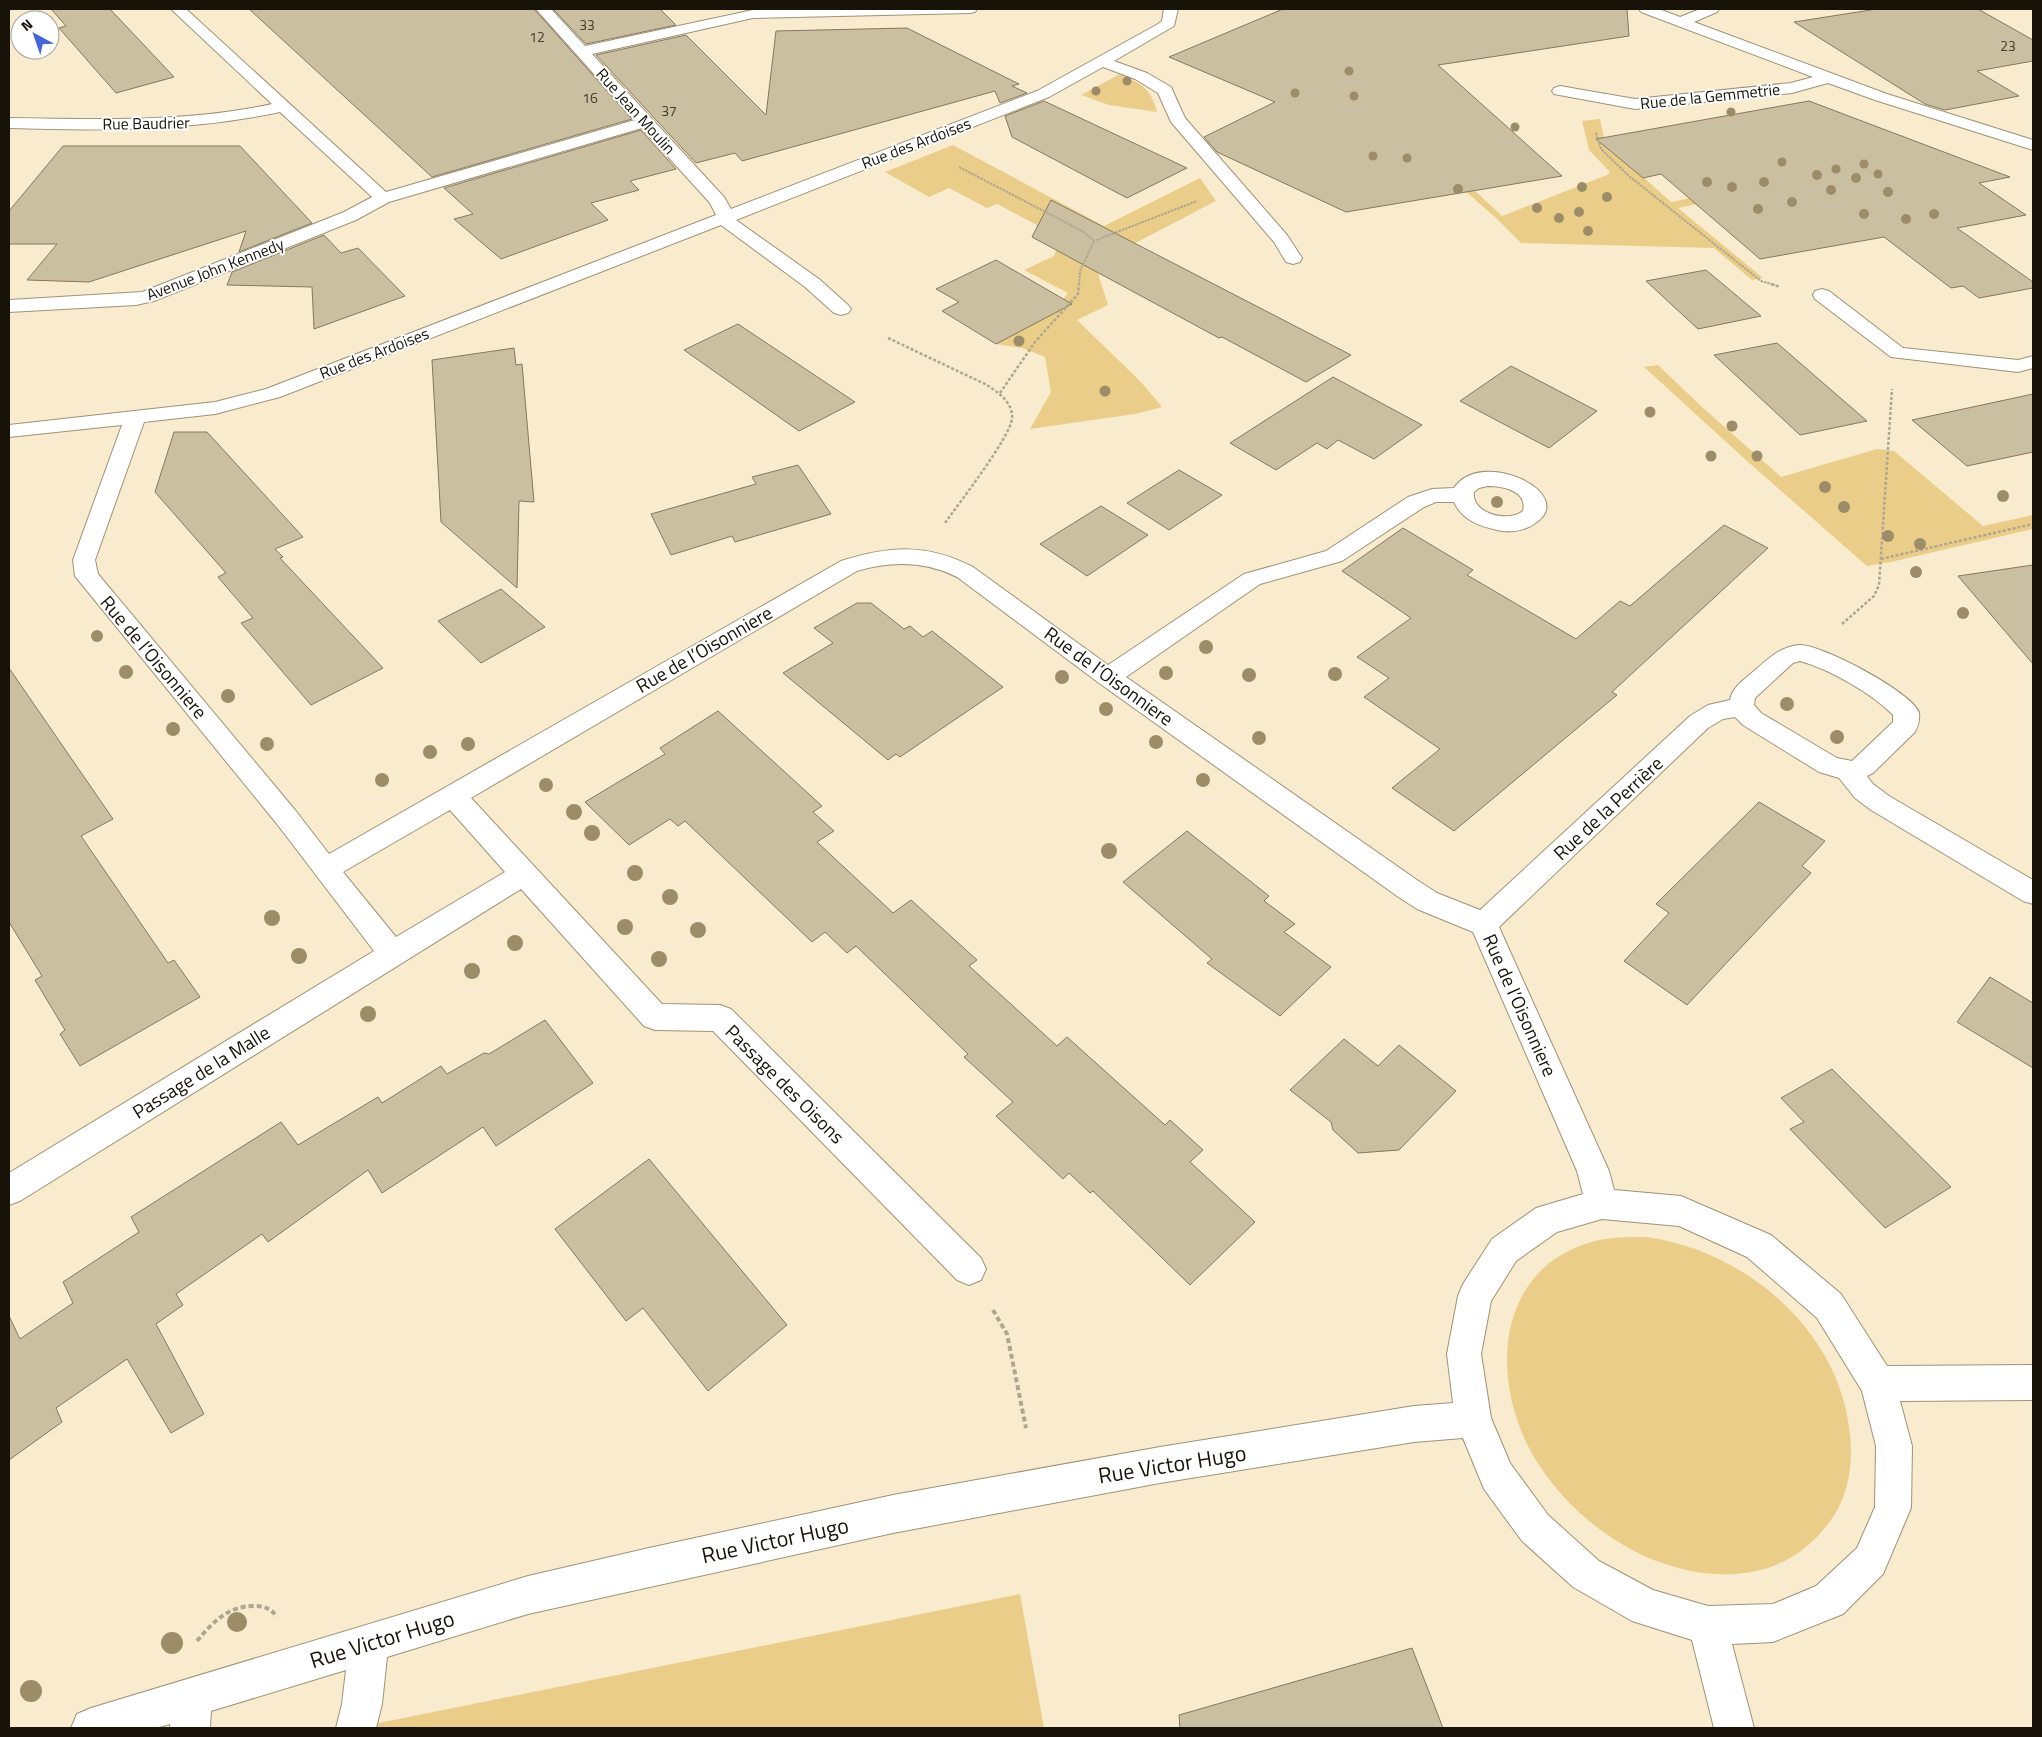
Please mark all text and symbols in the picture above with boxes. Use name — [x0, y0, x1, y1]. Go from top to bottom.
north arrow — [10, 10, 60, 60]
text: N — [16, 13, 37, 36]
house number: 33 — [579, 14, 595, 35]
house number: 12 — [529, 26, 545, 47]
house number: 23 — [2000, 35, 2016, 56]
street label: Rue Jean Moulin — [591, 63, 681, 159]
street label: Rue de la Gemmetrie — [1639, 77, 1781, 115]
house number: 16 — [582, 87, 598, 108]
house number: 37 — [661, 100, 677, 121]
street label: Rue Baudrier — [102, 110, 190, 136]
street label: Rue des Ardoises — [858, 111, 974, 175]
street label: Avenue John Kennedy — [143, 232, 288, 306]
street label: Rue des Ardoises — [316, 321, 432, 385]
street label: Rue de l’Oisonniere — [94, 589, 215, 725]
street label: Rue de l’Oisonniere — [630, 598, 777, 699]
street label: Rue de l’Oisonniere — [1039, 619, 1180, 732]
street label: Rue de la Perrière — [1546, 749, 1669, 866]
street label: Rue de l’Oisonniere — [1476, 929, 1565, 1081]
street label: Passage des Oisons — [719, 1017, 852, 1150]
street label: Passage de la Malle — [126, 1018, 275, 1126]
street label: Rue Victor Hugo — [1095, 1436, 1249, 1492]
street label: Rue Victor Hugo — [698, 1508, 852, 1572]
street label: Rue Victor Hugo — [306, 1601, 458, 1677]

